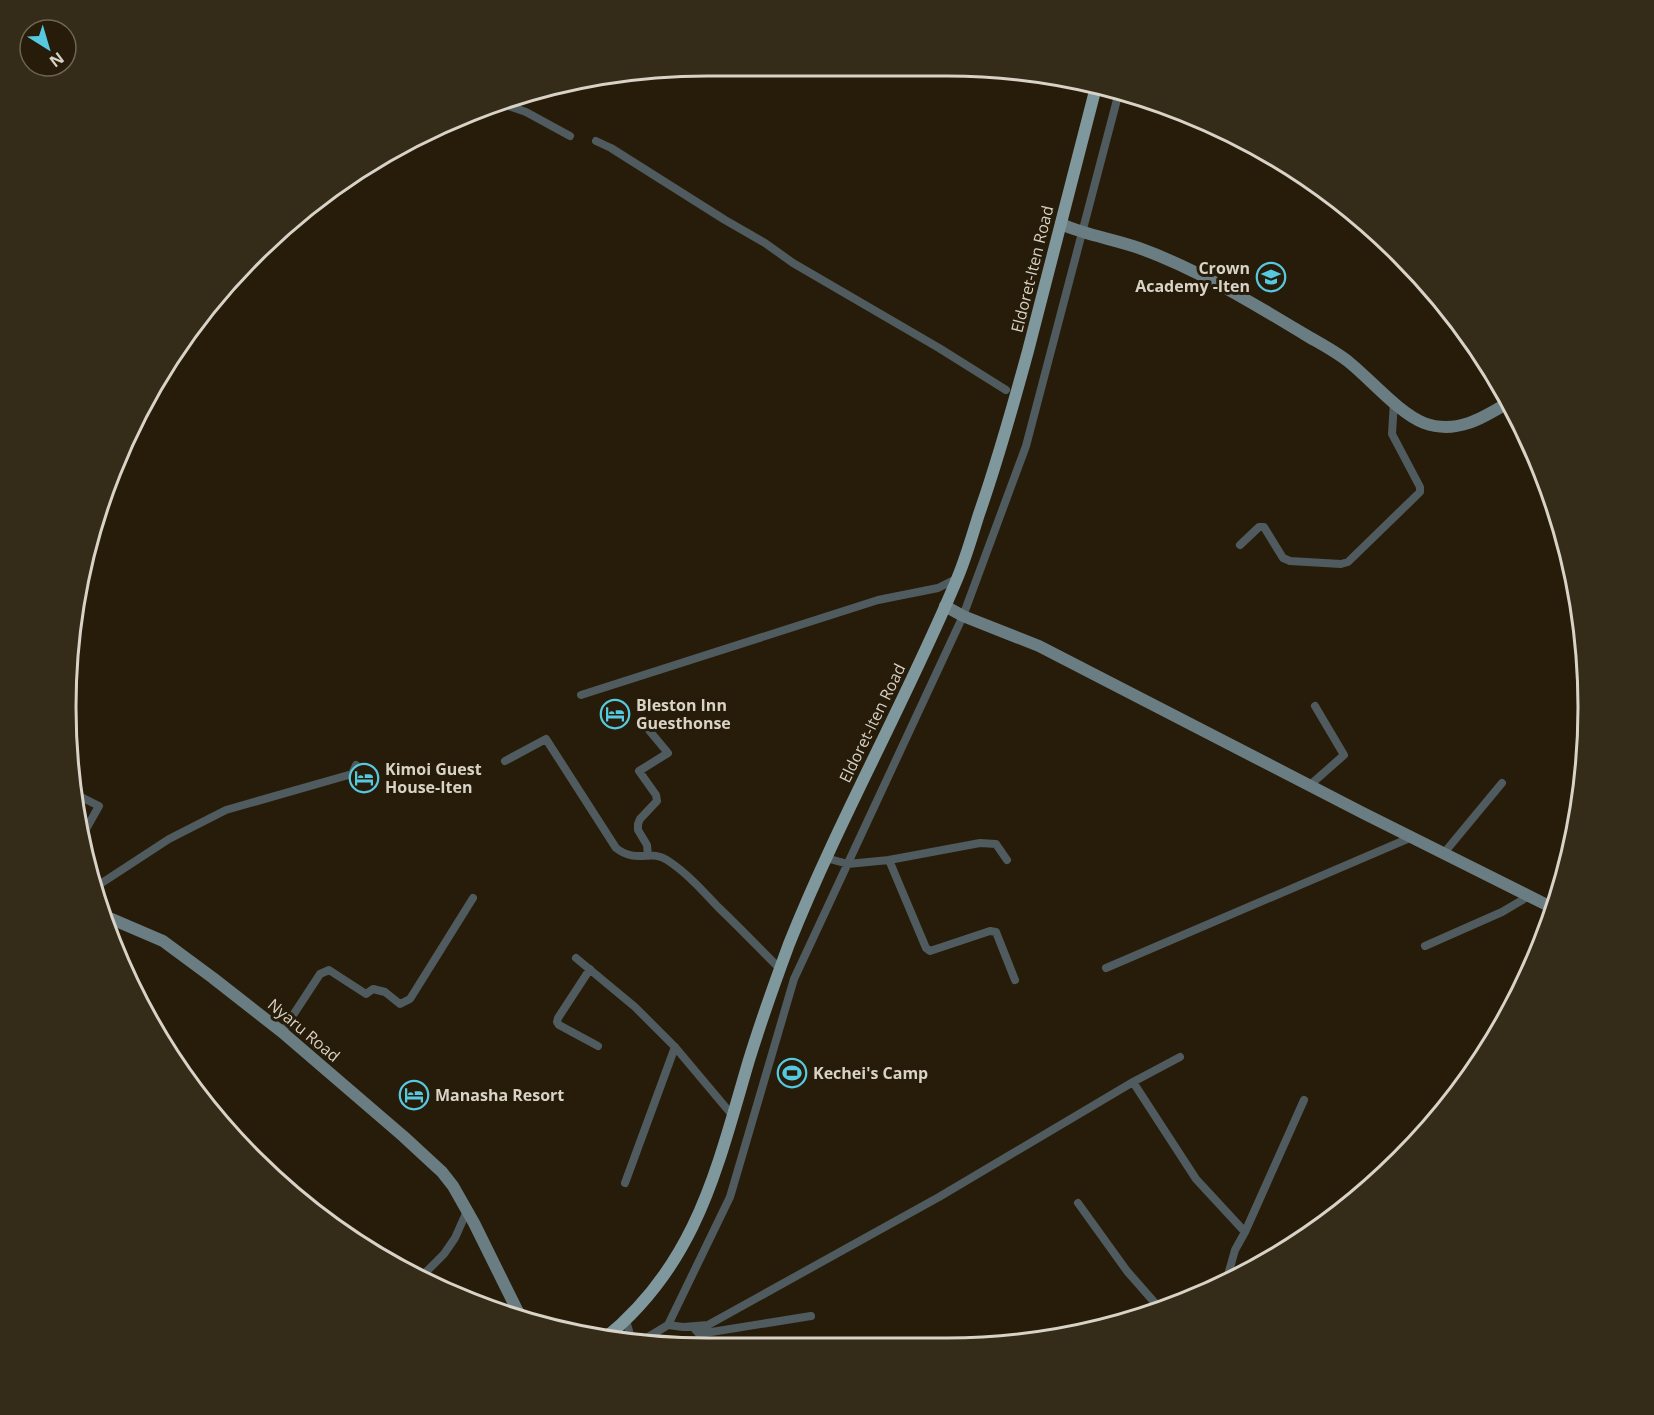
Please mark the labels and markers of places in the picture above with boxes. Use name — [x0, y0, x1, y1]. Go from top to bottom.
place label: Crown Academy -Iten — [1135, 257, 1250, 297]
school or university icon: Crown Academy -Iten — [1255, 261, 1287, 293]
place label: Bleston Inn Guesthonse — [636, 694, 731, 734]
hotel icon: Bleston Inn Guesthonse — [599, 698, 631, 730]
place label: Kimoi Guest House-Iten — [385, 758, 482, 798]
hotel icon: Kimoi Guest House-Iten — [348, 762, 380, 794]
sports icon: Kechei's Camp — [776, 1057, 808, 1089]
place label: Kechei's Camp — [813, 1062, 928, 1084]
hotel icon: Manasha Resort — [398, 1079, 430, 1111]
place label: Manasha Resort — [435, 1084, 564, 1106]

